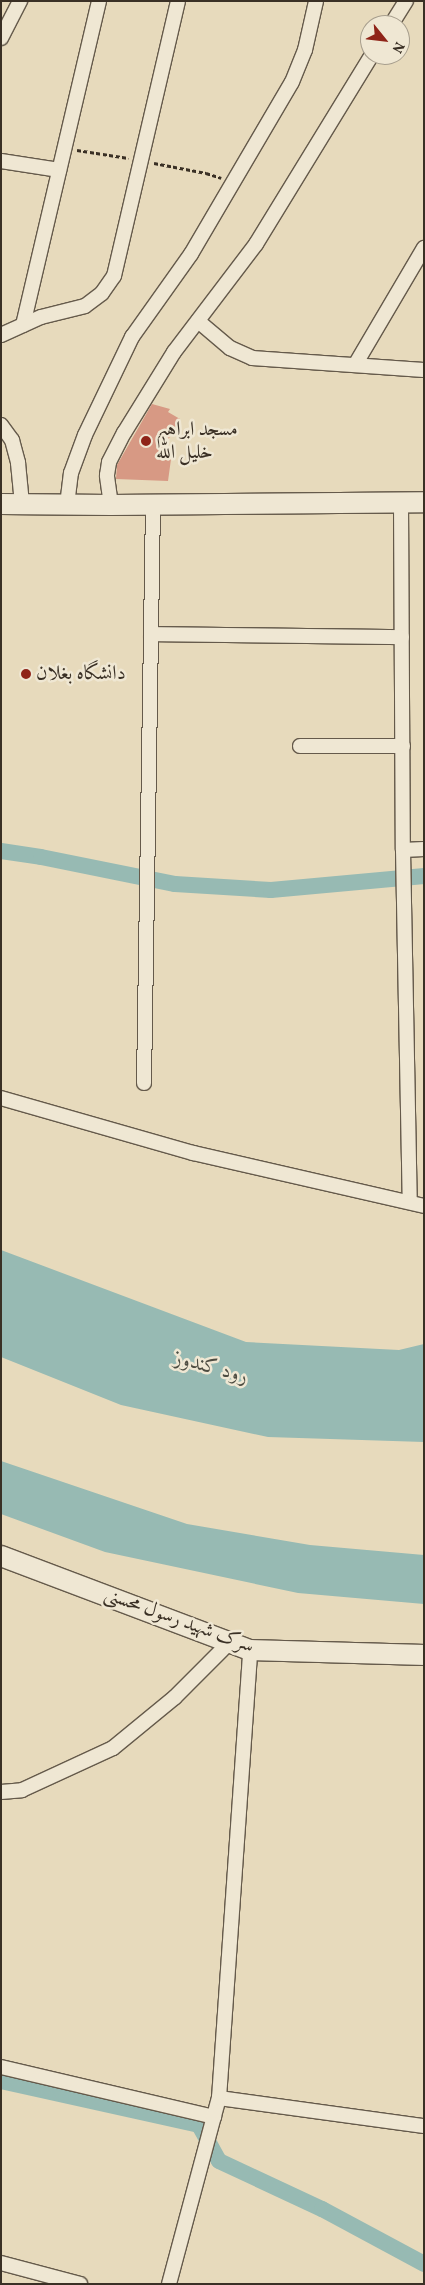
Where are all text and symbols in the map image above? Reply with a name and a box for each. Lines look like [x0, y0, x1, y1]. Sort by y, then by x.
north arrow [360, 15, 410, 65]
text: N [387, 38, 408, 56]
place label: مسجد ابراهیم خلیل الله [156, 418, 238, 465]
marker: مسجد ابراهیم خلیل الله [140, 435, 152, 447]
place label: دانشگاه بغلان [36, 662, 126, 686]
marker: دانشگاه بغلان [20, 668, 32, 680]
water label: رود کندوز [171, 1346, 251, 1390]
street label: سرک شهید رسول محسنی [101, 1583, 257, 1659]

